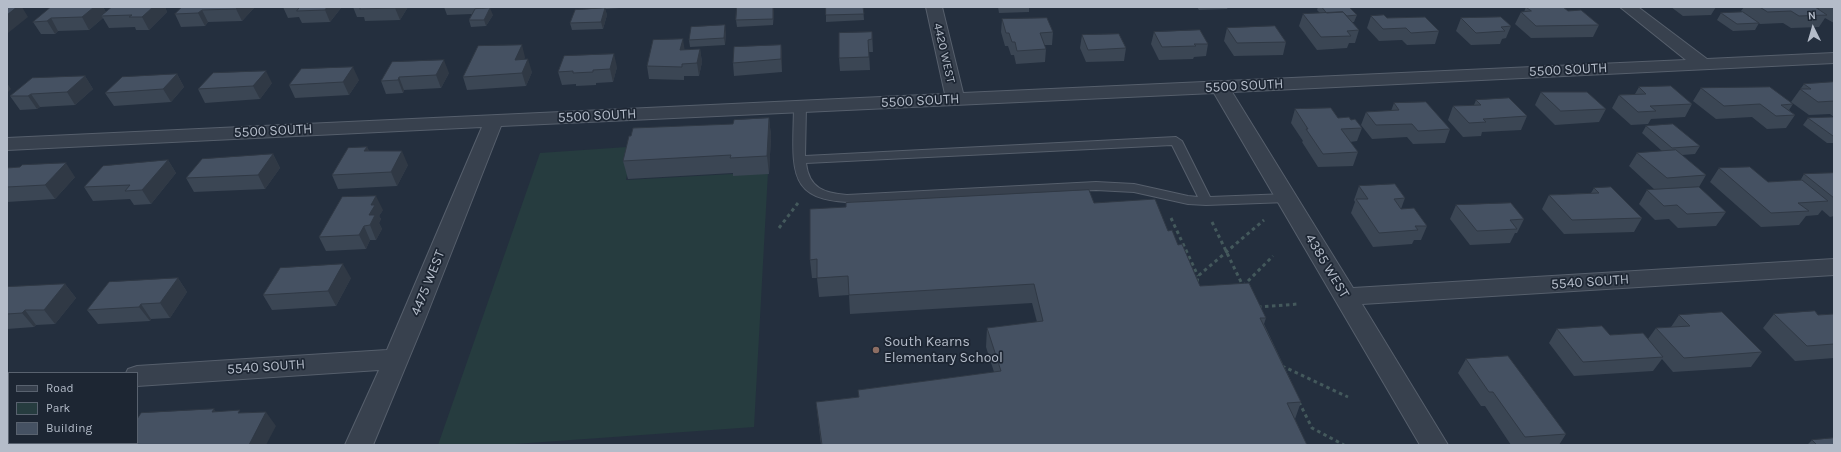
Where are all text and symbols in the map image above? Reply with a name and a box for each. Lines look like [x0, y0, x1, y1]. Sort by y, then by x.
north arrow [1793, 8, 1833, 48]
text: N [1807, 9, 1816, 22]
street label: 4420 WEST [930, 22, 958, 84]
street label: 5500 SOUTH [1528, 60, 1608, 80]
street label: 5500 SOUTH [1204, 76, 1284, 96]
street label: 5500 SOUTH [880, 91, 960, 111]
street label: 5500 SOUTH [557, 106, 637, 126]
street label: 5500 SOUTH [233, 121, 313, 141]
street label: 4385 WEST [1301, 231, 1353, 301]
street label: 4475 WEST [407, 248, 449, 318]
street label: 5540 SOUTH [1550, 271, 1630, 293]
place label: South Kearns Elementary School [884, 334, 1003, 366]
marker: South Kearns Elementary School [871, 345, 881, 355]
street label: 5540 SOUTH [226, 356, 306, 378]
legend [8, 372, 138, 444]
text: Road [46, 381, 74, 395]
text: Park [46, 401, 70, 415]
text: Building [46, 421, 92, 435]

